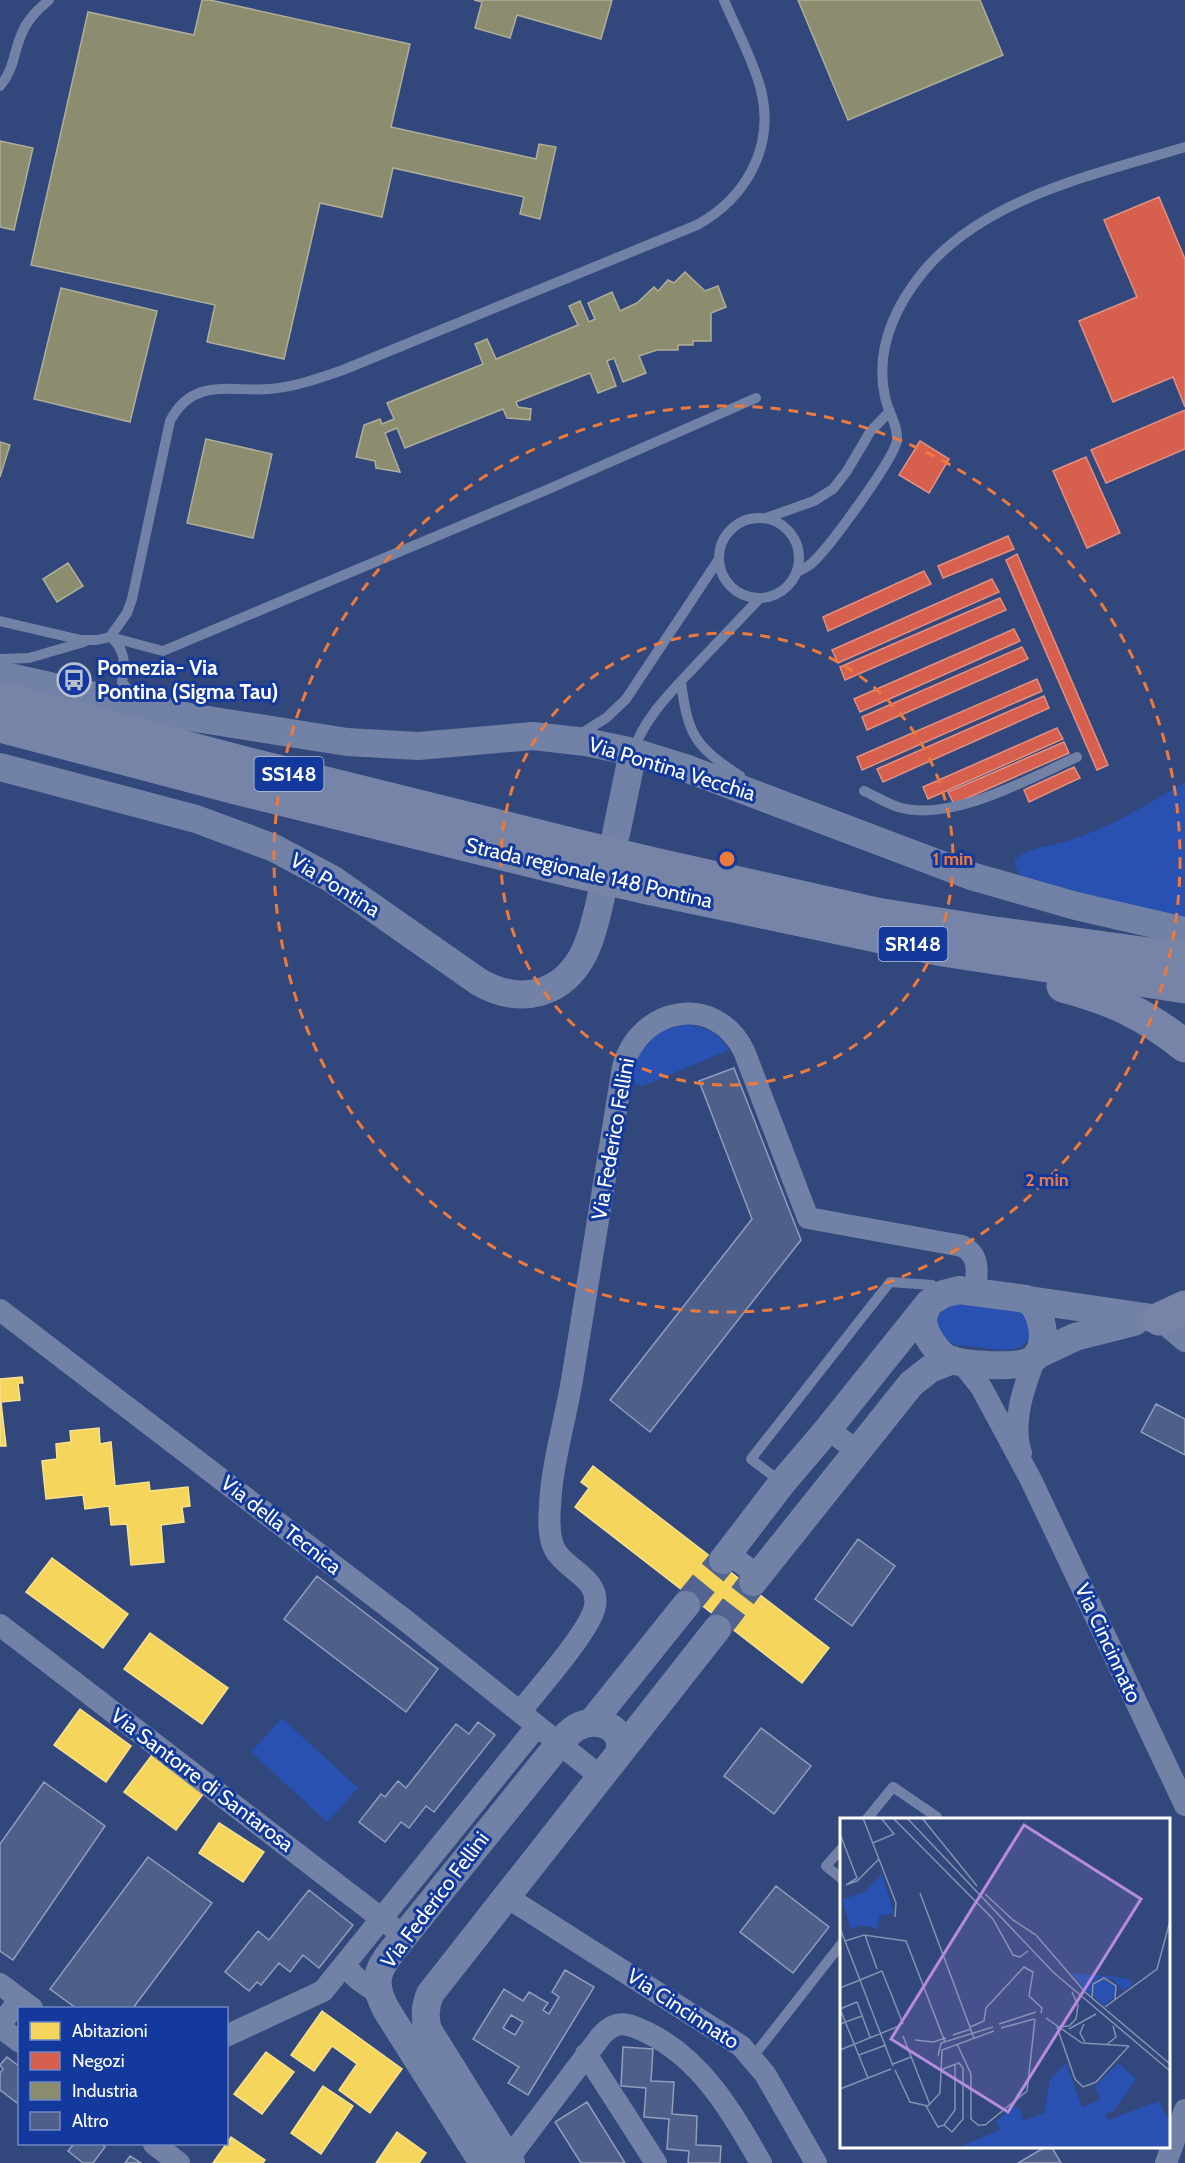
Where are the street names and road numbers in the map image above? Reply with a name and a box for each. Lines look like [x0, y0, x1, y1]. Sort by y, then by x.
street label: Via Pontina Vecchia [586, 731, 759, 806]
road number: SS148 [254, 757, 324, 791]
street label: Strada regionale 148 Pontina [463, 832, 715, 913]
street label: Via Pontina [286, 847, 385, 922]
road number: SR148 [878, 927, 948, 961]
street label: Via Federico Fellini [586, 1056, 639, 1222]
street label: Via della Tecnica [216, 1470, 346, 1579]
street label: Via Cincinnato [1070, 1579, 1147, 1706]
street label: Via Santorre di Santarosa [106, 1703, 299, 1857]
street label: Via Federico Fellini [375, 1827, 494, 1973]
street label: Via Cincinnato [623, 1963, 744, 2054]

